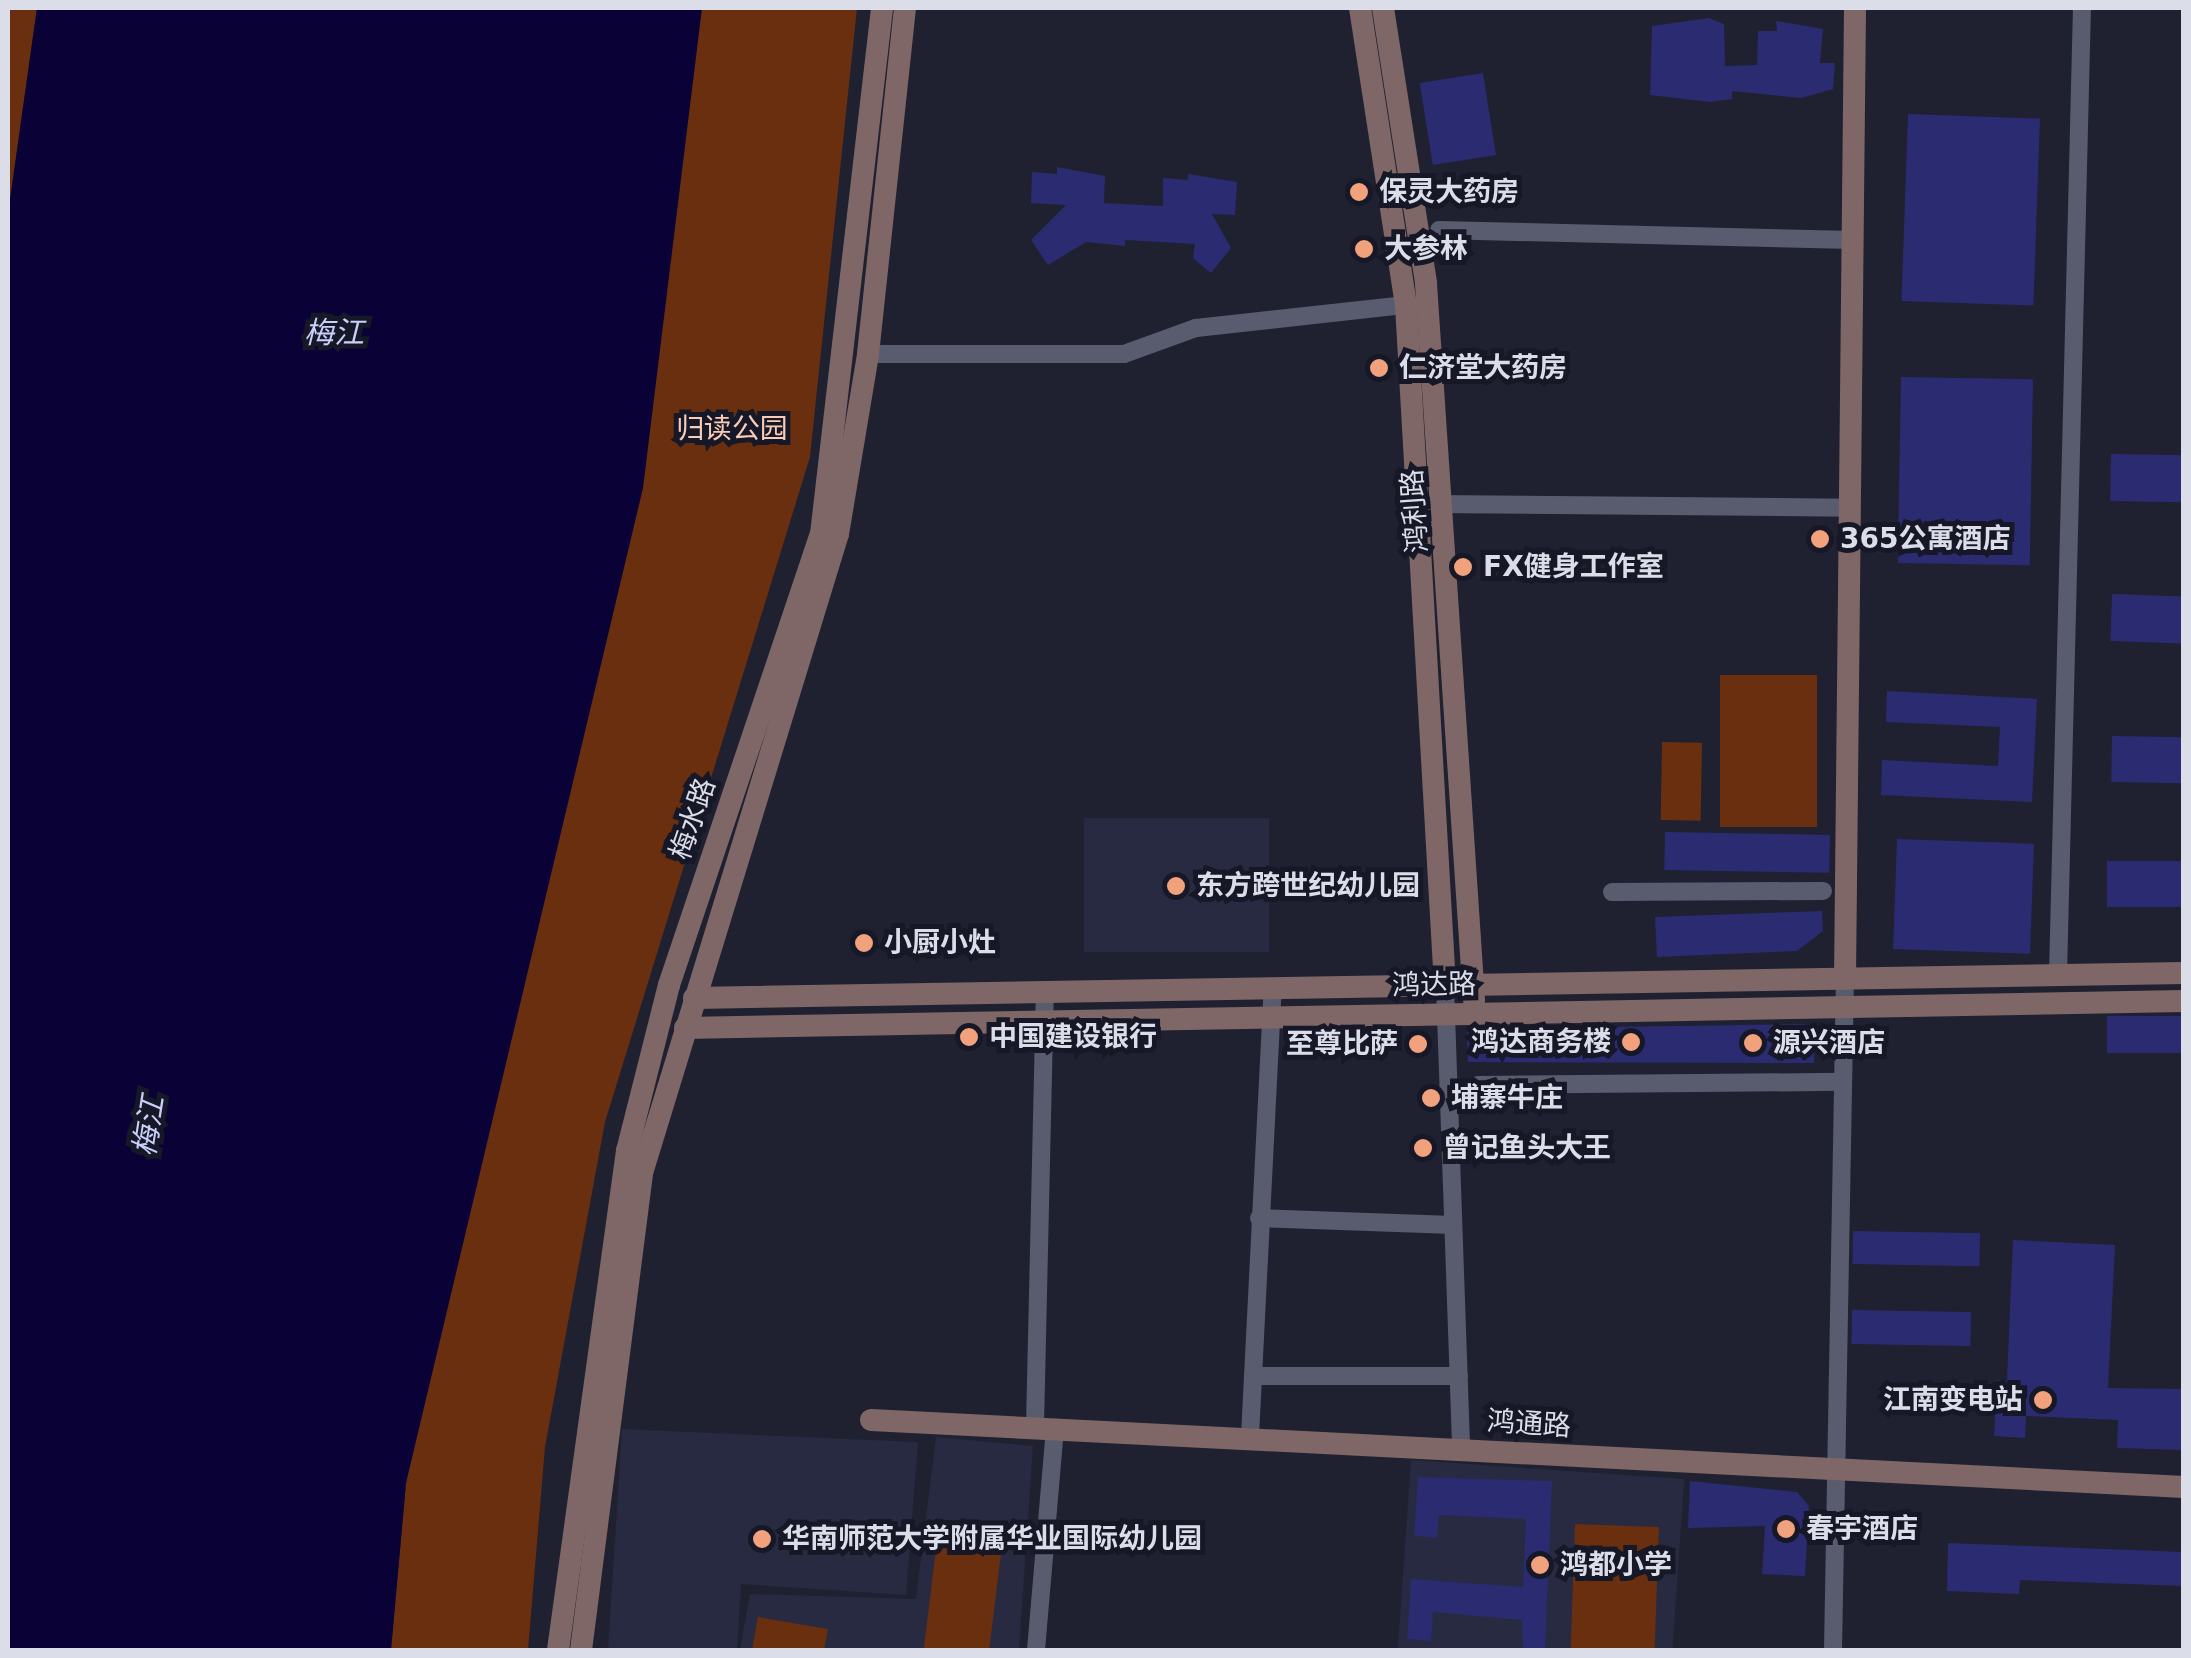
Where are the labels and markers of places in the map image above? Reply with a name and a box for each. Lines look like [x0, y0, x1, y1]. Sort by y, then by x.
place label: 保灵大药房 [1379, 175, 1519, 209]
marker: 保灵大药房 [1348, 181, 1370, 203]
place label: 大参林 [1384, 232, 1468, 266]
marker: 大参林 [1353, 238, 1375, 260]
place label: 仁济堂大药房 [1399, 351, 1567, 385]
marker: 仁济堂大药房 [1368, 357, 1390, 379]
place label: 365公寓酒店 [1840, 522, 2010, 556]
marker: 365公寓酒店 [1809, 528, 1831, 550]
place label: FX健身工作室 [1483, 550, 1664, 584]
marker: FX健身工作室 [1452, 556, 1474, 578]
place label: 东方跨世纪幼儿园 [1196, 869, 1420, 903]
marker: 东方跨世纪幼儿园 [1165, 875, 1187, 897]
place label: 小厨小灶 [884, 926, 996, 960]
marker: 小厨小灶 [853, 932, 875, 954]
place label: 中国建设银行 [989, 1020, 1157, 1054]
place label: 鸿达商务楼 [1471, 1025, 1611, 1059]
marker: 中国建设银行 [958, 1026, 980, 1048]
place label: 源兴酒店 [1773, 1026, 1885, 1060]
place label: 至尊比萨 [1286, 1027, 1398, 1061]
marker: 鸿达商务楼 [1620, 1031, 1642, 1053]
marker: 源兴酒店 [1742, 1032, 1764, 1054]
marker: 至尊比萨 [1407, 1033, 1429, 1055]
place label: 埔寨牛庄 [1451, 1081, 1563, 1115]
marker: 埔寨牛庄 [1420, 1087, 1442, 1109]
place label: 曾记鱼头大王 [1443, 1131, 1611, 1165]
marker: 曾记鱼头大王 [1412, 1137, 1434, 1159]
place label: 江南变电站 [1883, 1383, 2023, 1417]
marker: 江南变电站 [2032, 1389, 2054, 1411]
place label: 春宇酒店 [1806, 1512, 1918, 1546]
marker: 春宇酒店 [1775, 1518, 1797, 1540]
place label: 华南师范大学附属华业国际幼儿园 [782, 1522, 1202, 1556]
marker: 华南师范大学附属华业国际幼儿园 [751, 1528, 773, 1550]
place label: 鸿都小学 [1560, 1548, 1672, 1582]
marker: 鸿都小学 [1529, 1554, 1551, 1576]

